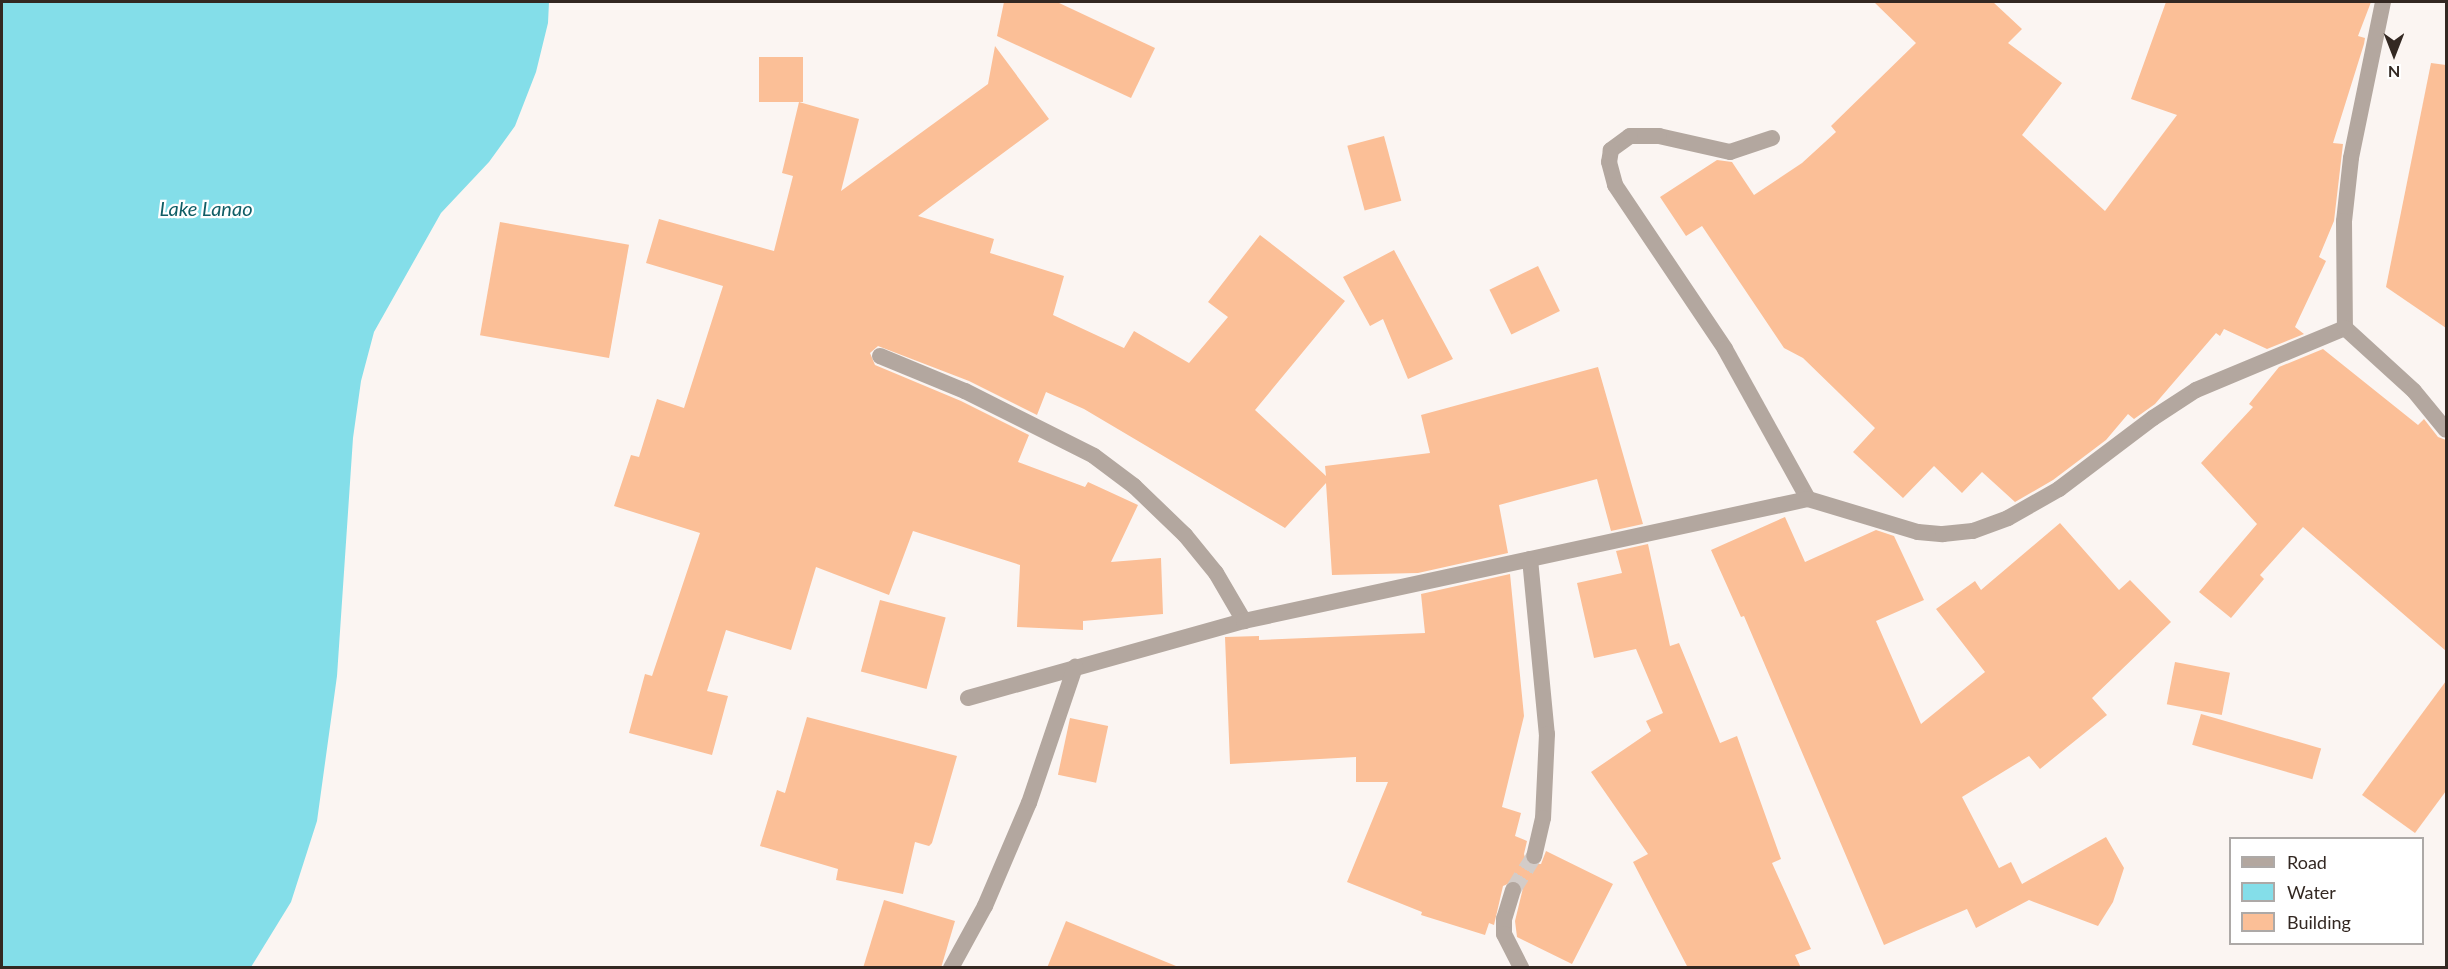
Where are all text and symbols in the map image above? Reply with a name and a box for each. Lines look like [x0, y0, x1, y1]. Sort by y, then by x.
north arrow [2364, 24, 2424, 84]
text: N [2388, 63, 2400, 82]
water label: Lake Lanao [159, 196, 253, 220]
legend [2229, 837, 2424, 945]
text: Road [2287, 851, 2327, 873]
text: Water [2287, 881, 2336, 903]
text: Building [2287, 911, 2351, 933]

